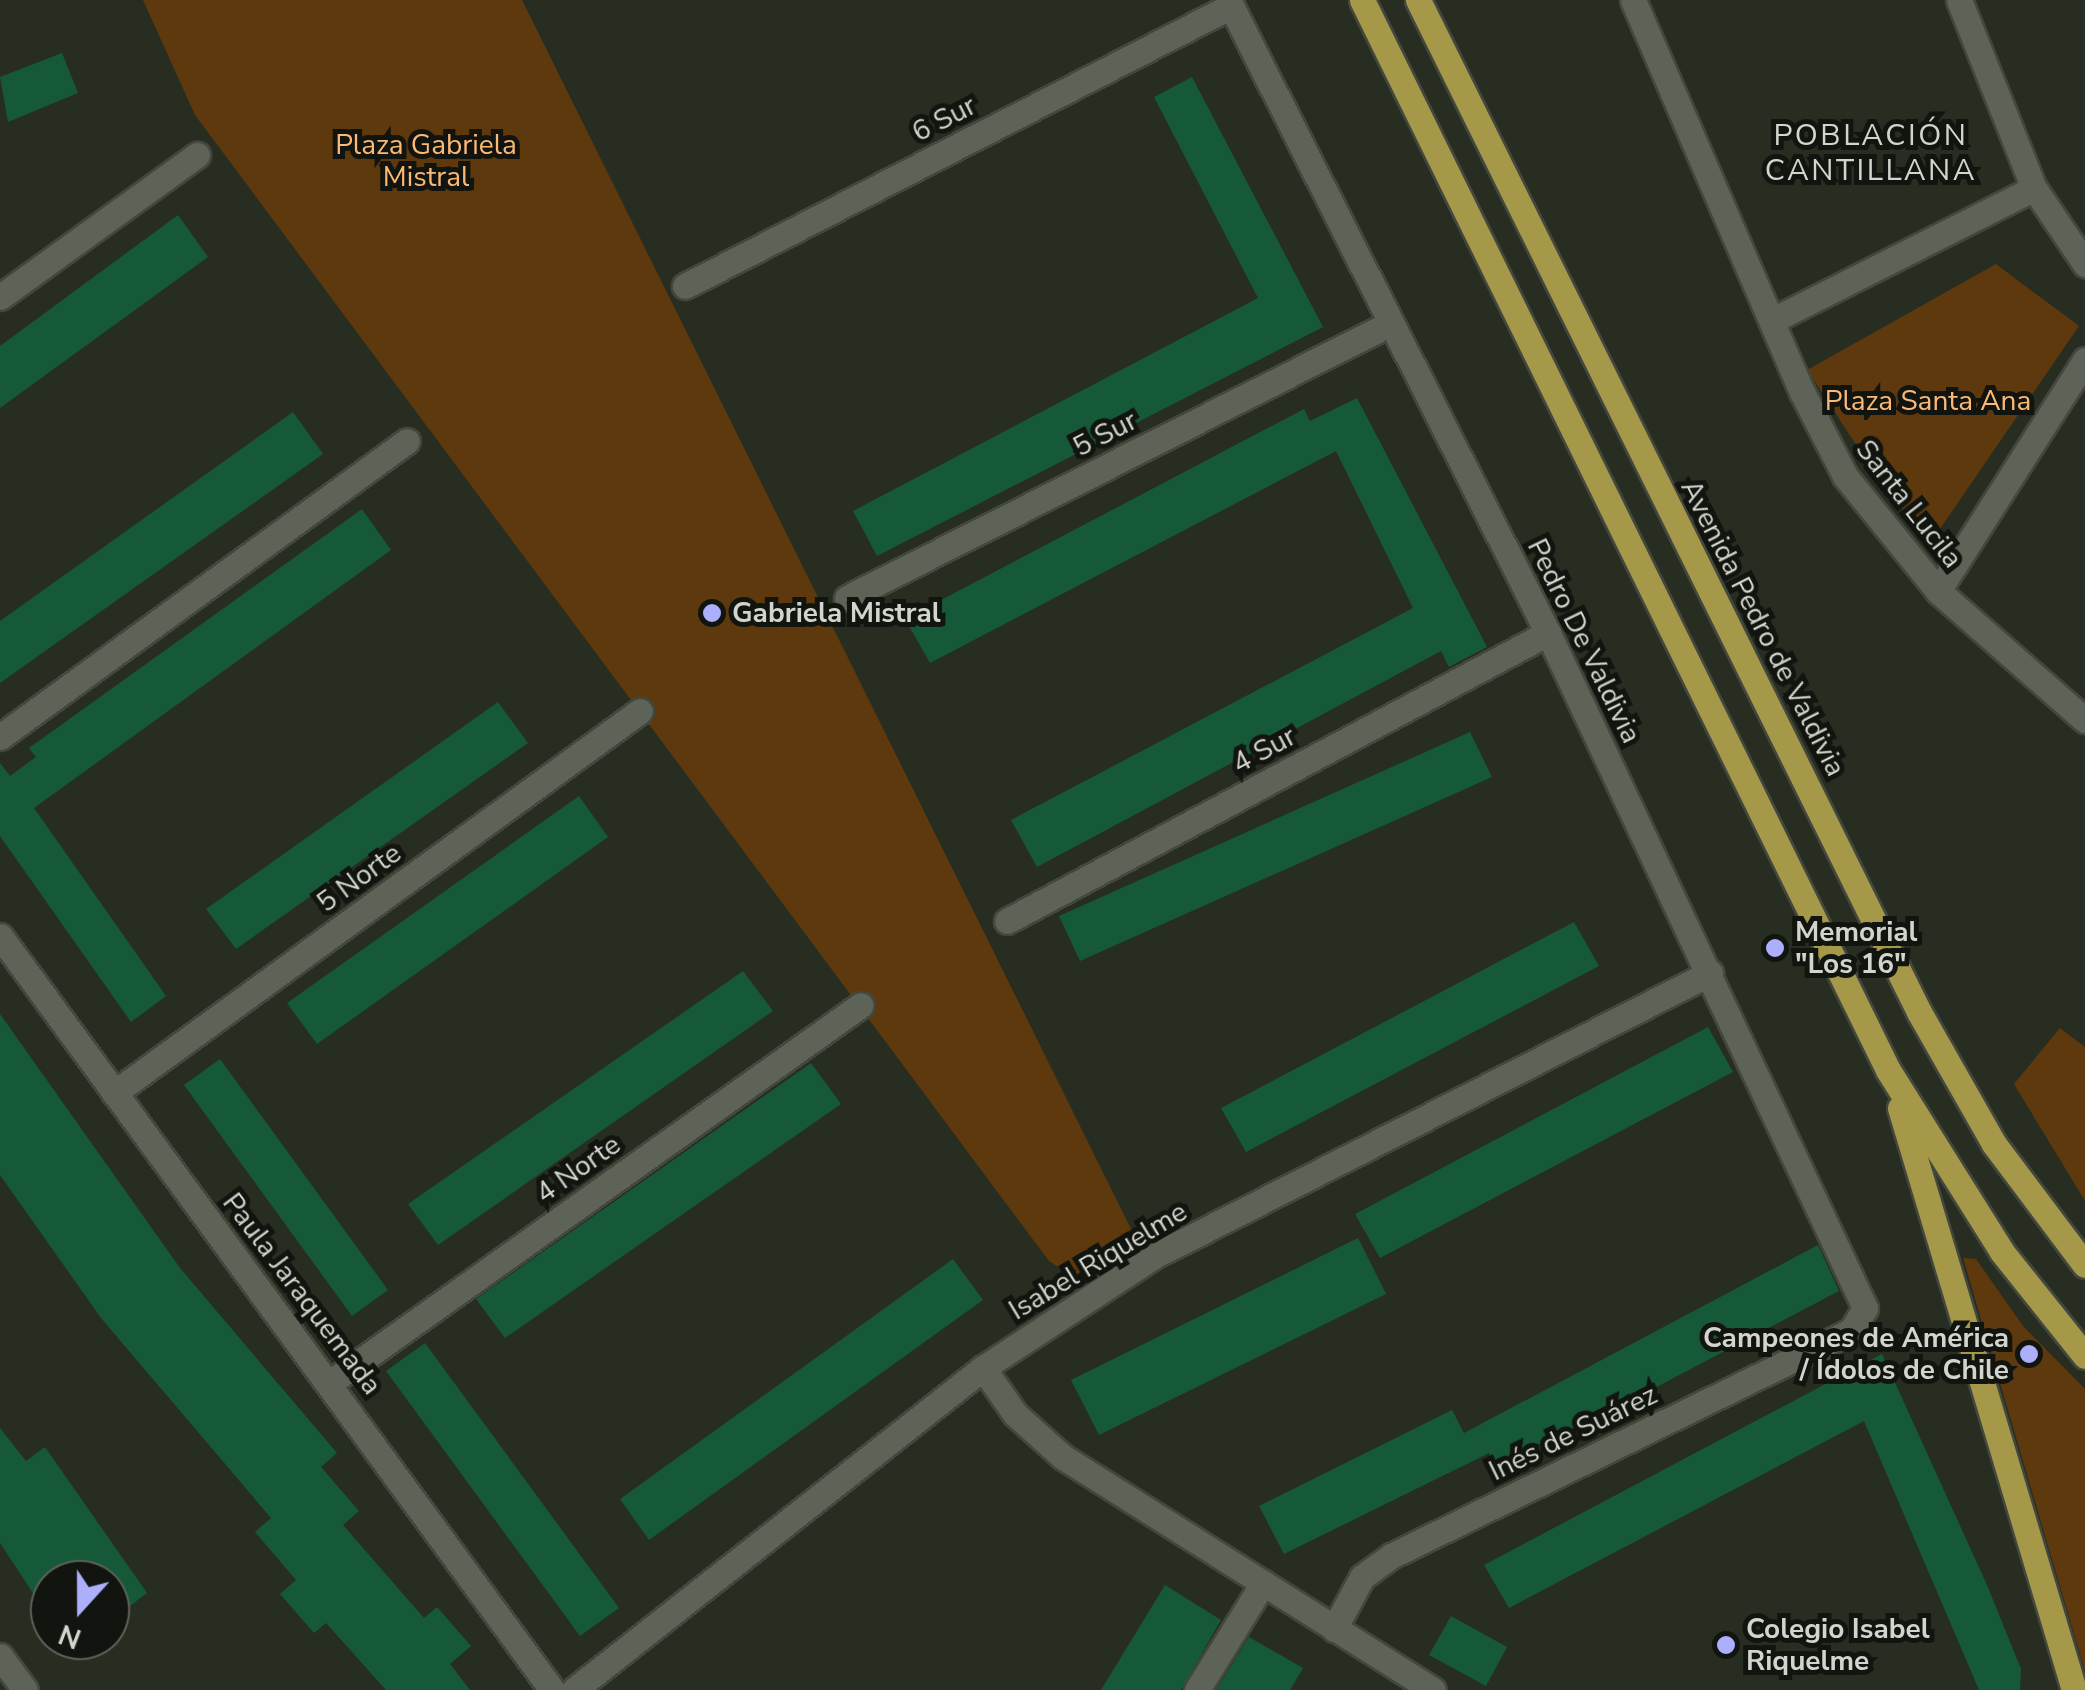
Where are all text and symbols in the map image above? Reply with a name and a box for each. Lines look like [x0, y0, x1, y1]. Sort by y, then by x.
street label: 6 Sur [907, 89, 981, 149]
district label: POBLACIÓN CANTILLANA [1765, 118, 1977, 188]
park label: Plaza Gabriela Mistral [335, 128, 517, 194]
park label: Plaza Santa Ana [1825, 384, 2031, 418]
street label: 5 Sur [1068, 404, 1142, 464]
street label: Santa Lucila [1849, 433, 1969, 575]
street label: Avenida Pedro de Valdivia [1674, 474, 1852, 782]
street label: Pedro De Valdivia [1520, 533, 1648, 749]
place label: Gabriela Mistral [732, 596, 941, 630]
marker: Gabriela Mistral [701, 602, 723, 624]
street label: 4 Sur [1227, 719, 1301, 781]
street label: 5 Norte [310, 836, 408, 920]
place label: Memorial "Los 16" [1795, 915, 1918, 981]
marker: Memorial "Los 16" [1764, 937, 1786, 959]
street label: 4 Norte [529, 1128, 627, 1210]
street label: Paula Jaraquemada [215, 1187, 389, 1401]
street label: Isabel Riquelme [1003, 1195, 1193, 1327]
place label: Campeones de América / Ídolos de Chile [1703, 1321, 2009, 1387]
marker: Campeones de América / Ídolos de Chile [2018, 1343, 2040, 1365]
street label: Inés de Suárez [1484, 1378, 1662, 1488]
north arrow [30, 1560, 130, 1660]
place label: Colegio Isabel Riquelme [1746, 1612, 1930, 1678]
text: N [53, 1615, 87, 1658]
marker: Colegio Isabel Riquelme [1715, 1634, 1737, 1656]

